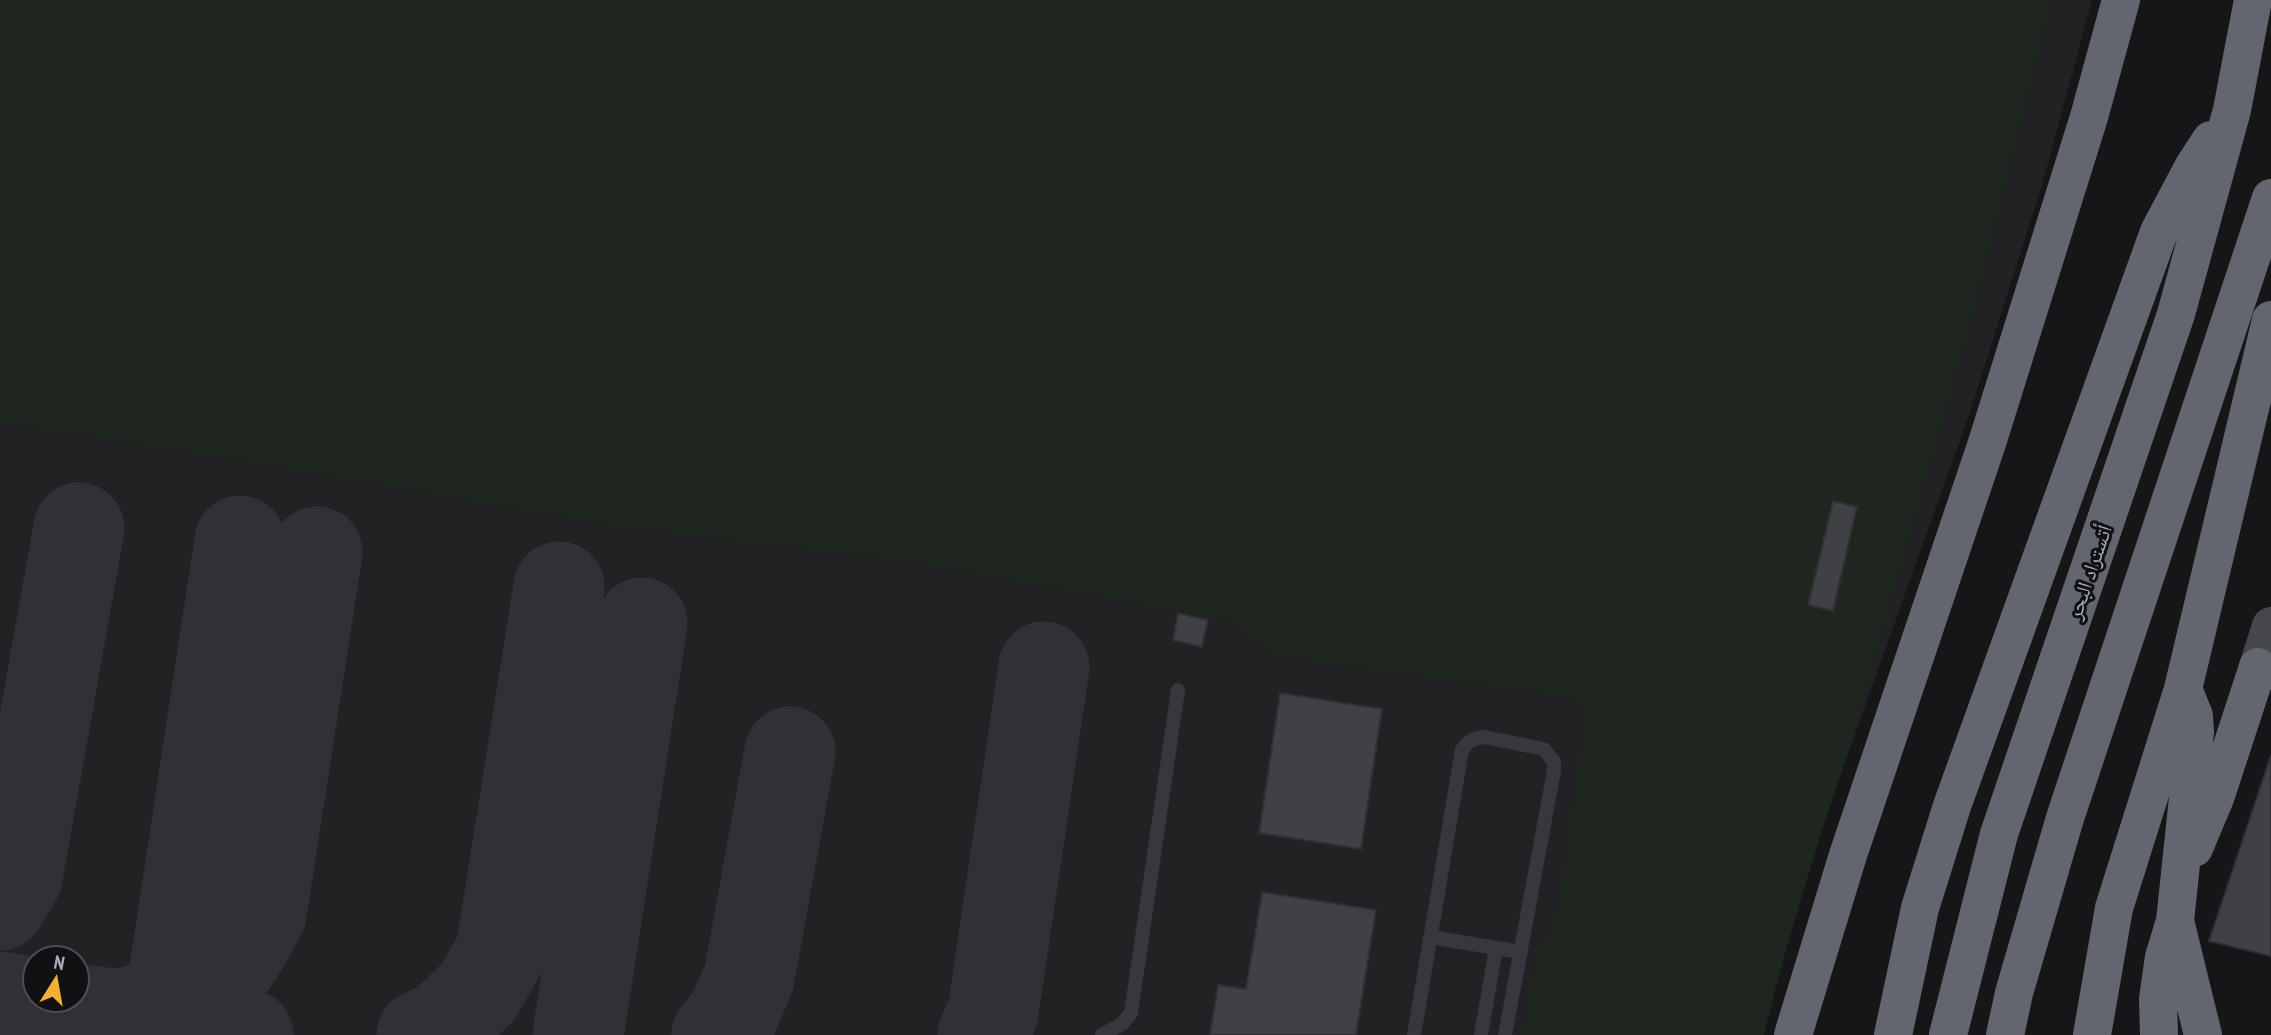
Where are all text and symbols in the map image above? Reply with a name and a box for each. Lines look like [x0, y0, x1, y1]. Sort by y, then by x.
street label: أتستراد البحر [2060, 521, 2118, 624]
north arrow [21, 944, 91, 1014]
text: N [52, 950, 67, 975]

